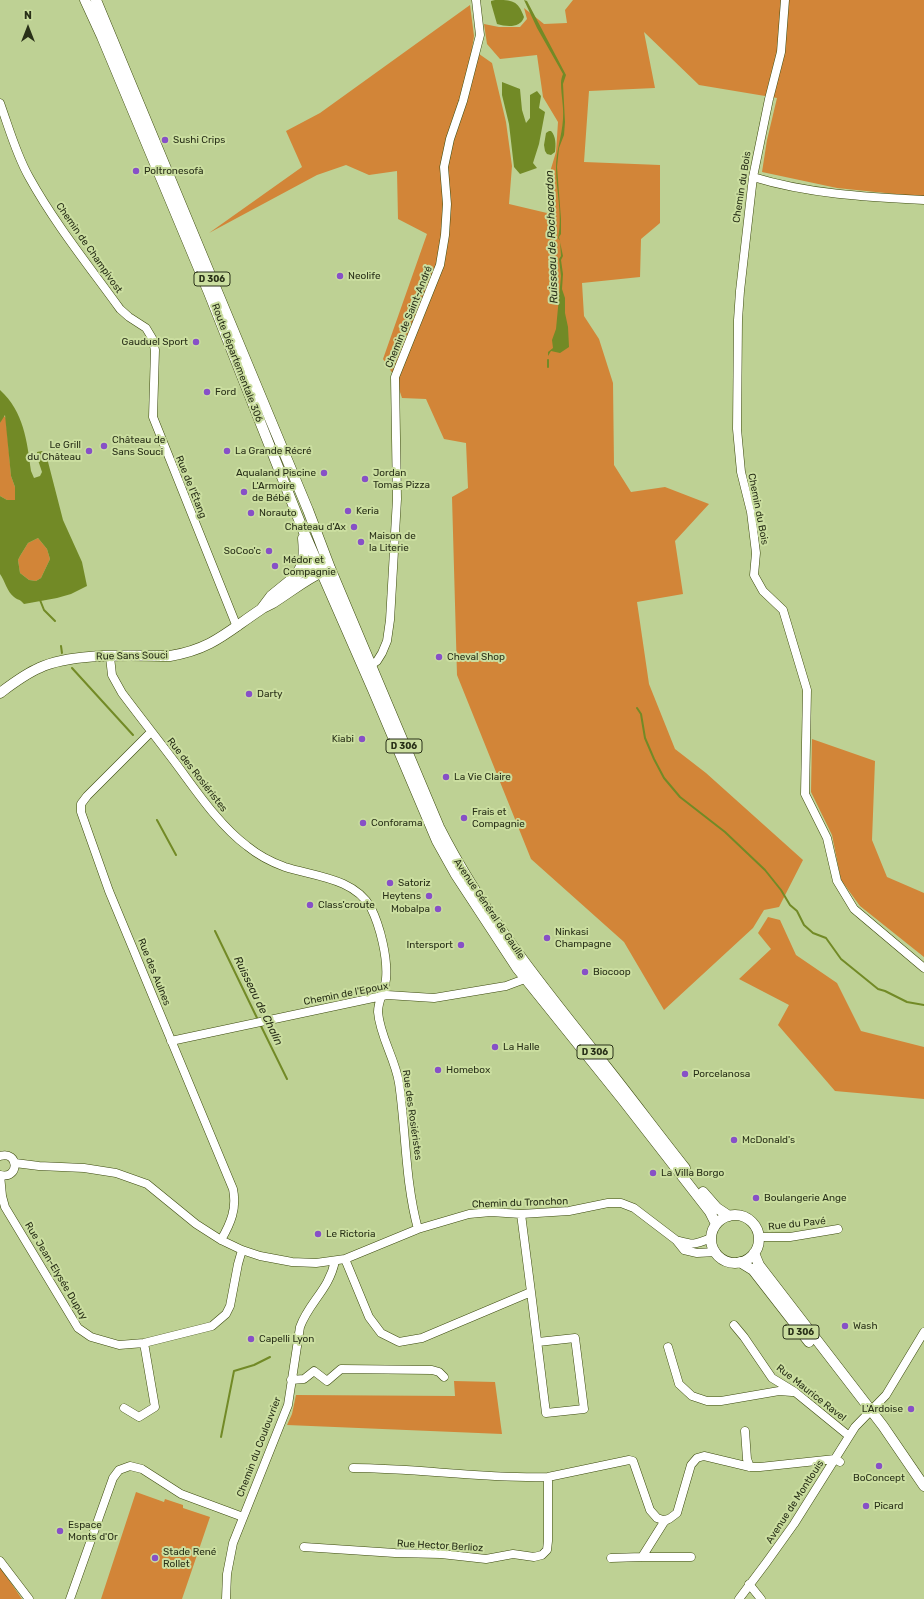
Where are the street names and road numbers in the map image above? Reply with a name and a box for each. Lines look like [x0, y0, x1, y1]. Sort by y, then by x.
street label: Chemin du Bois [730, 150, 754, 224]
street label: Chemin de Champivost [53, 200, 125, 296]
street label: Chemin de Saint-André [383, 264, 435, 370]
road number: D 306 [194, 272, 230, 286]
street label: Route Départementale 306 [209, 302, 265, 424]
street label: Rue de l'Étang [173, 454, 209, 520]
street label: Chemin du Bois [745, 472, 771, 546]
street label: Rue Sans Souci [96, 649, 168, 663]
street label: Rue des Rosiéristes [164, 735, 230, 815]
road number: D 306 [386, 739, 422, 753]
street label: Avenue Général de Gaulle [451, 857, 527, 961]
street label: Rue des Aulnes [135, 937, 173, 1007]
street label: Chemin de l'Epoux [303, 980, 389, 1008]
road number: D 306 [577, 1045, 613, 1059]
street label: Rue des Rosiéristes [400, 1069, 424, 1161]
street label: Chemin du Tronchon [472, 1195, 568, 1211]
street label: Rue du Pavé [768, 1215, 826, 1233]
street label: Rue Jean-Elysée Dupuy [22, 1220, 90, 1322]
road number: D 306 [783, 1325, 819, 1339]
street label: Rue Maurice Ravel [774, 1362, 848, 1424]
street label: Chemin du Coulouvrier [234, 1395, 284, 1499]
street label: Avenue de Montlouis [764, 1458, 826, 1546]
street label: Rue Hector Berlioz [397, 1538, 483, 1554]

